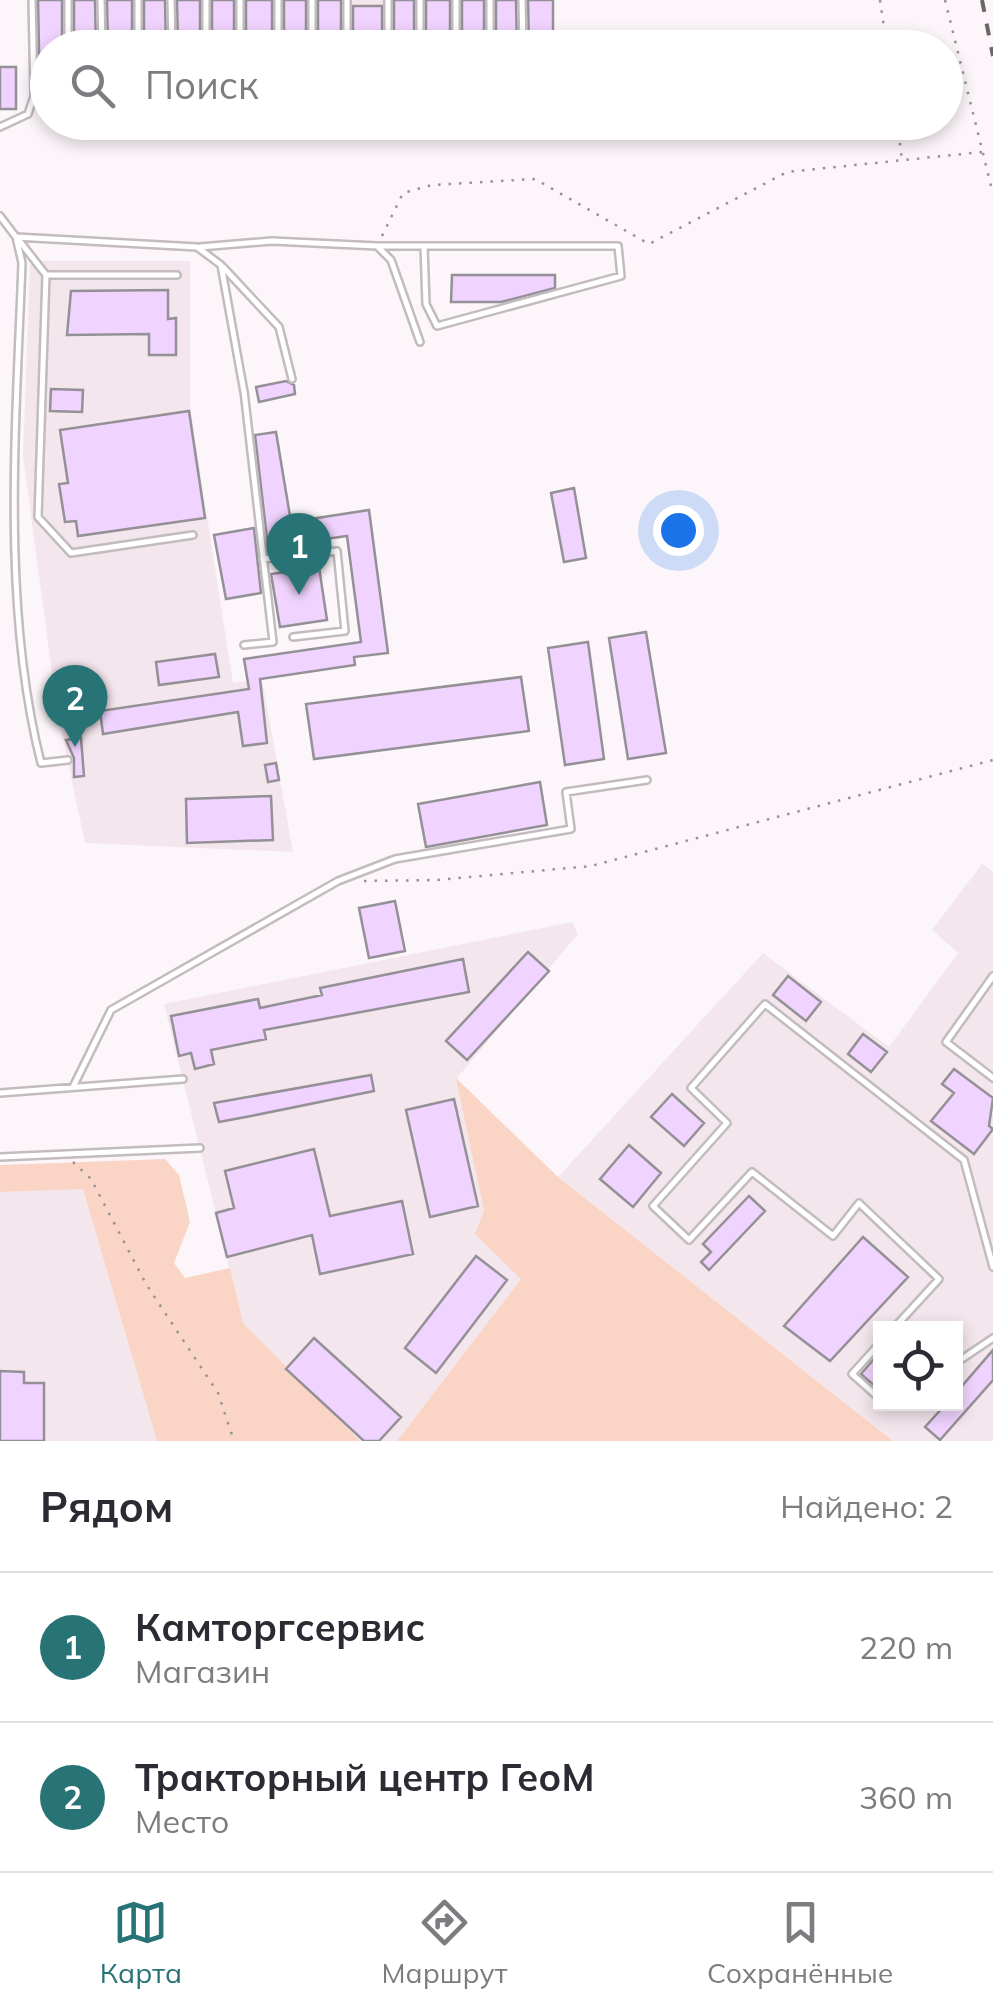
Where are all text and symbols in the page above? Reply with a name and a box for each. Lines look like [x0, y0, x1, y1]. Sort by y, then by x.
search box [30, 30, 963, 140]
icon: search [65, 58, 120, 113]
text: Поиск [145, 61, 258, 109]
your location [653, 505, 704, 556]
pin: 1 [266, 512, 332, 595]
pin: 2 [42, 664, 108, 747]
map controls [873, 1321, 963, 1411]
button: locate [873, 1321, 963, 1411]
text: Рядом [40, 1480, 173, 1533]
text: Найдено: 2 [780, 1486, 953, 1526]
text: Камторгсервис [135, 1603, 425, 1651]
text: 1 [63, 1627, 82, 1667]
text: 220 m [859, 1627, 953, 1667]
text: Магазин [135, 1651, 270, 1691]
text: Тракторный центр ГеоМ [135, 1753, 594, 1801]
text: 2 [63, 1777, 82, 1817]
text: 360 m [859, 1777, 953, 1817]
text: Место [135, 1801, 229, 1841]
tab: Карта [100, 1895, 182, 1990]
tab: Маршрут [382, 1895, 508, 1990]
tab: Сохранённые [707, 1895, 893, 1990]

